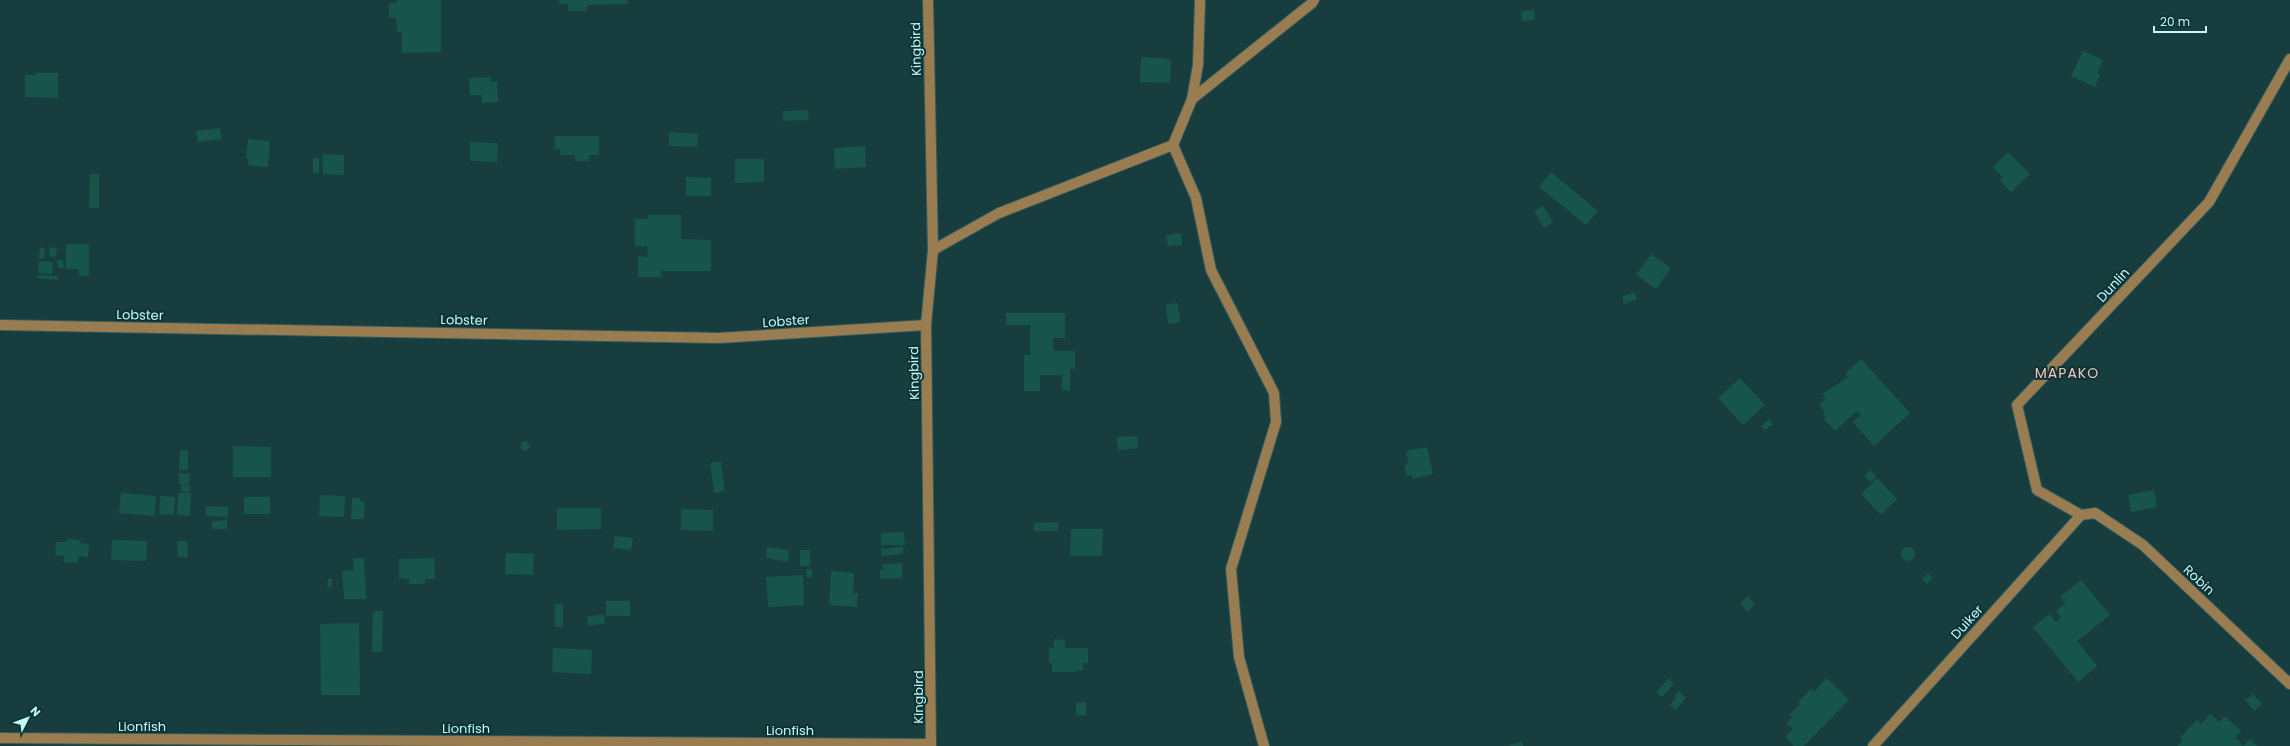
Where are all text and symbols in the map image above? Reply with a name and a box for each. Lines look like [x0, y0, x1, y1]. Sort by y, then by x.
scale bar [2154, 8, 2206, 34]
text: 20 m [2160, 13, 2190, 30]
street label: Kingbird [906, 22, 926, 76]
street label: Dunlin [2092, 264, 2134, 306]
street label: Lobster [116, 305, 164, 325]
street label: Lobster [440, 310, 488, 330]
street label: Lobster [762, 310, 810, 332]
street label: Kingbird [904, 346, 924, 400]
district label: MAPAKO [2035, 363, 2099, 383]
street label: Robin [2179, 561, 2219, 599]
street label: Duiker [1946, 601, 1988, 643]
street label: Kingbird [909, 670, 928, 724]
north arrow [8, 698, 48, 738]
text: N [27, 703, 44, 720]
street label: Lionfish [118, 717, 166, 736]
street label: Lionfish [442, 719, 490, 738]
street label: Lionfish [766, 721, 814, 740]

